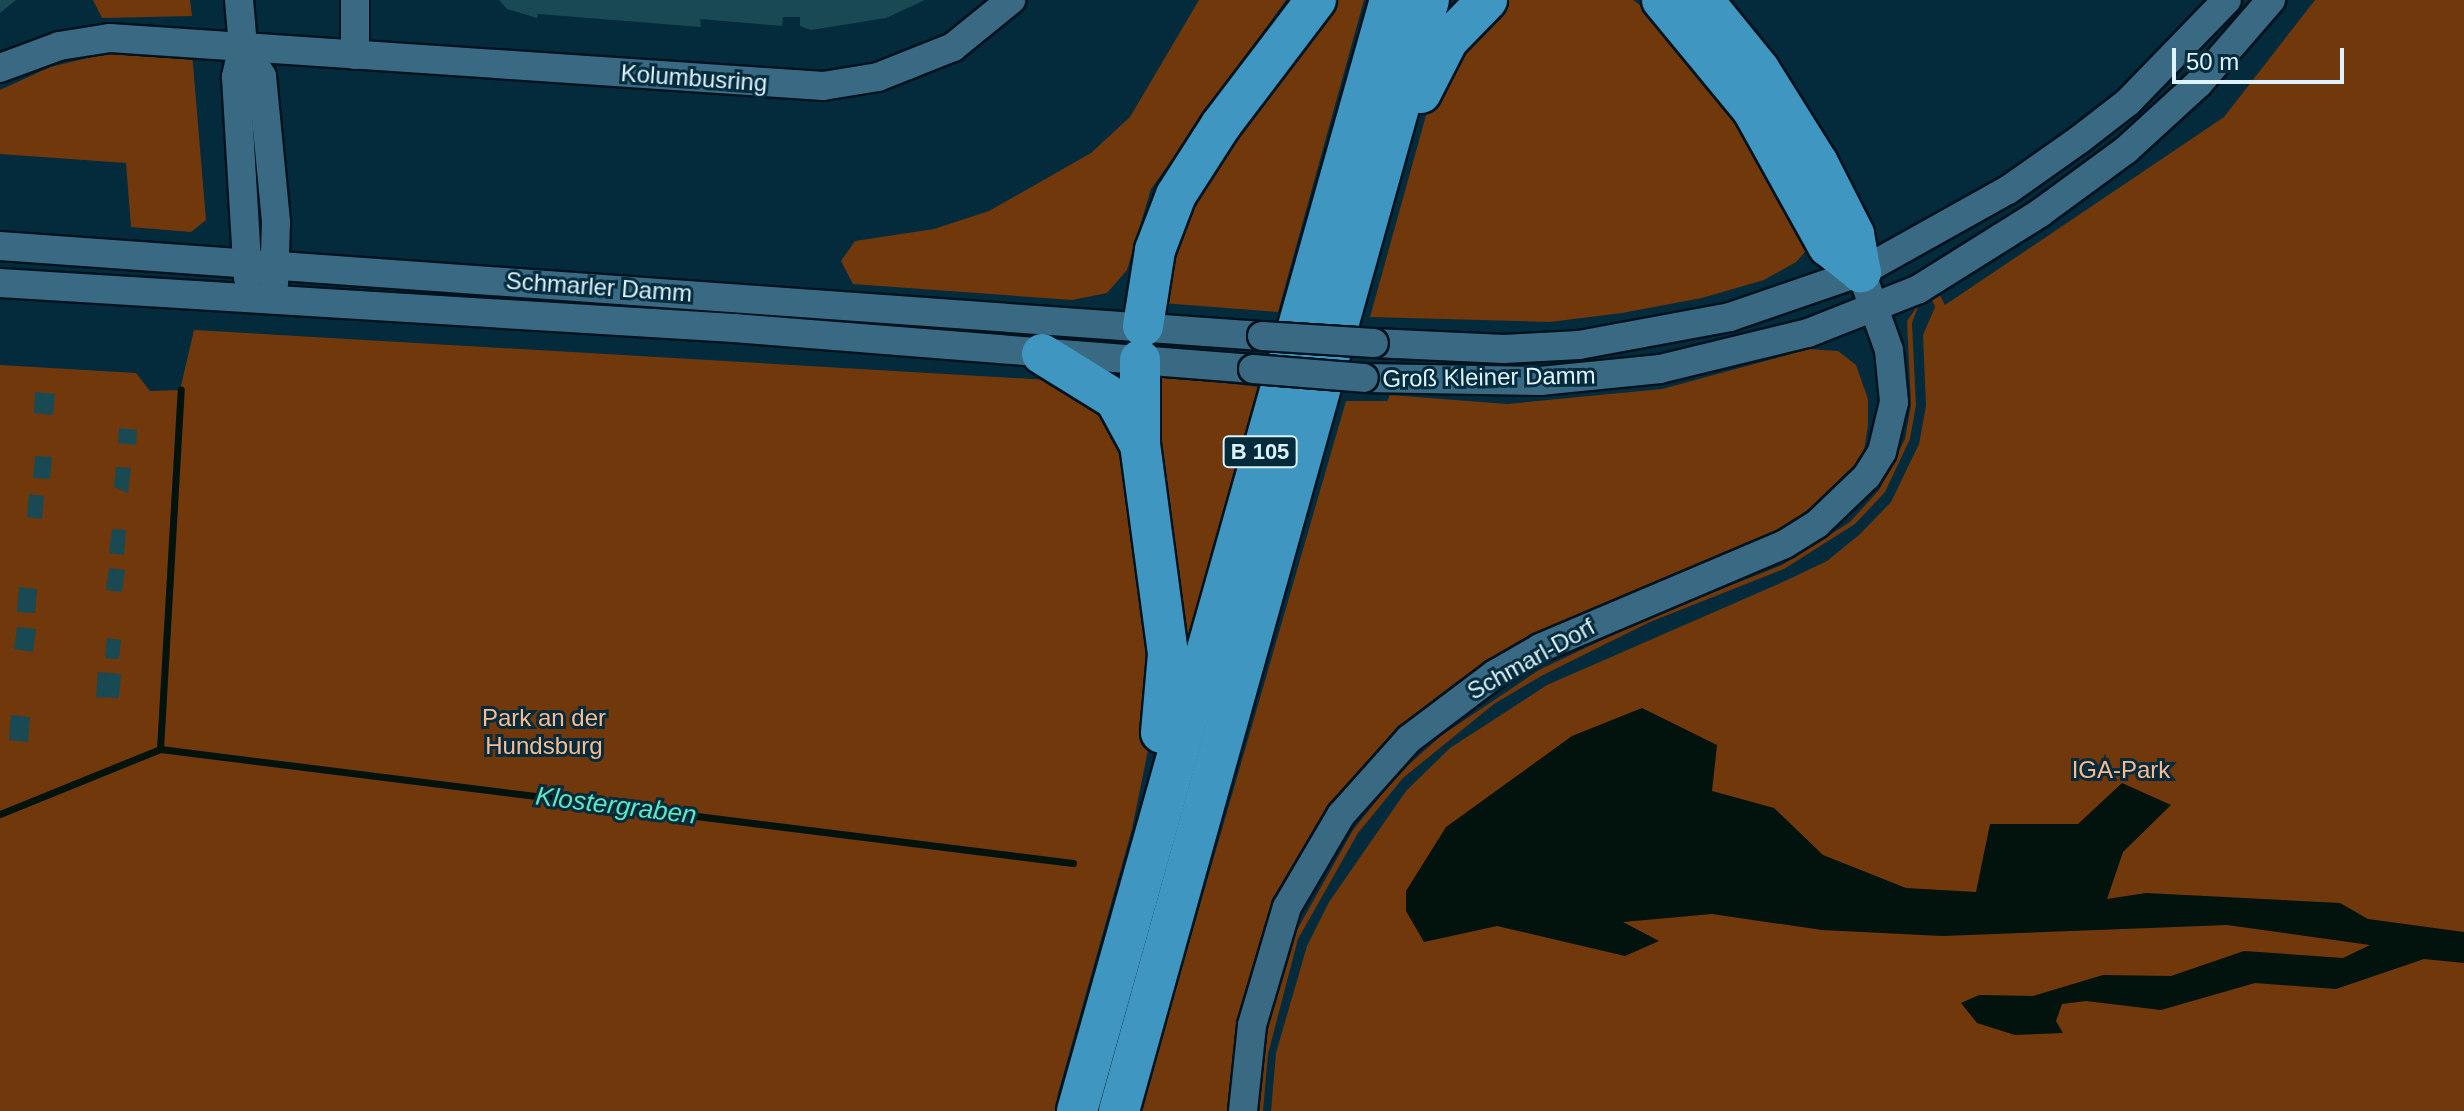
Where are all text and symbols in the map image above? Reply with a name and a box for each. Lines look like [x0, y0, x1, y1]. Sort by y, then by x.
scale bar [2176, 32, 2348, 82]
text: 50 m [2186, 48, 2239, 75]
street label: Kolumbusring [620, 59, 768, 97]
street label: Schmarler Damm [505, 266, 693, 308]
street label: Groß Kleiner Damm [1382, 361, 1596, 393]
road number: B 105 [1222, 434, 1298, 470]
street label: Schmarl-Dorf [1462, 612, 1600, 706]
park label: Park an der Hundsburg [482, 704, 606, 760]
park label: IGA-Park [2072, 756, 2170, 784]
water label: Klostergraben [534, 781, 698, 831]

